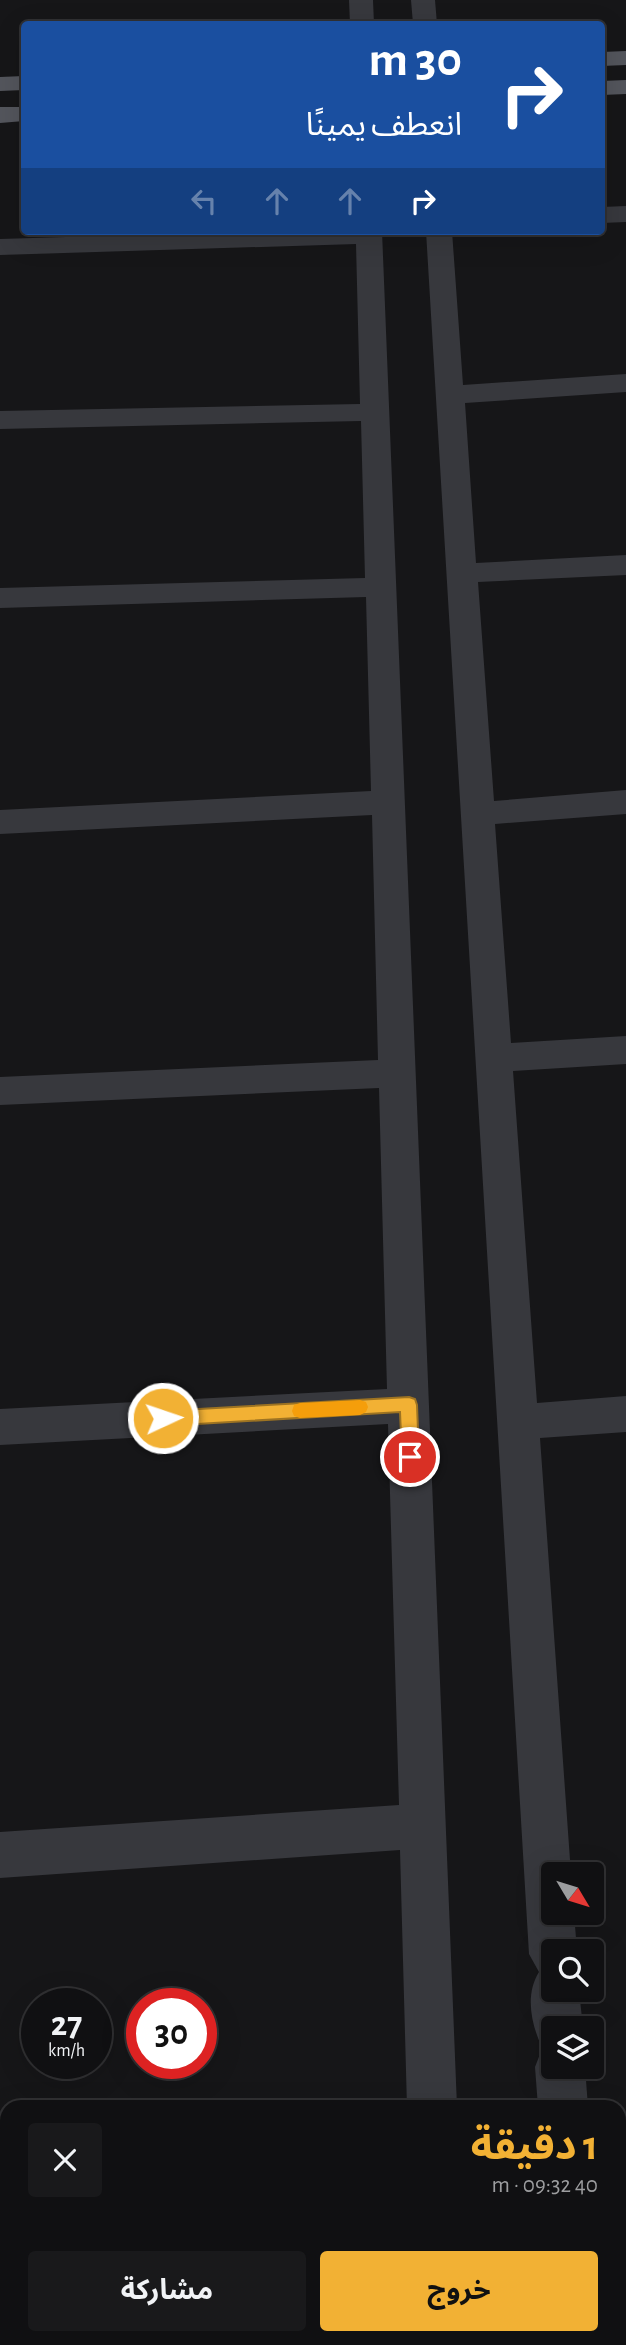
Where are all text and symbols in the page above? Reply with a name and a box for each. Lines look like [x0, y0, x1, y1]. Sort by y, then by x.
text: 30 m [368, 36, 462, 85]
icon: right [486, 49, 577, 140]
text: انعطف يمينًا [306, 109, 462, 141]
icon: left [185, 182, 223, 220]
icon: ahead [258, 182, 296, 220]
icon: ahead [331, 182, 369, 220]
icon: right [404, 182, 442, 220]
position arrow [126, 1381, 200, 1455]
pin [380, 1427, 440, 1487]
icon: arrive [391, 1438, 429, 1476]
north arrow [541, 1862, 604, 1925]
map controls [541, 1862, 604, 2079]
button: search [541, 1939, 604, 2002]
speed limit sign: 30 [126, 1988, 217, 2079]
text: 27 [51, 2007, 82, 2042]
button: layers [541, 2016, 604, 2079]
text: km/h [48, 2042, 85, 2060]
button: close [28, 2123, 102, 2197]
text: 1 دقيقة [471, 2125, 598, 2167]
text: 40 m · 09:32 [492, 2174, 598, 2197]
button: مشاركة [28, 2251, 306, 2331]
button: خروج [320, 2251, 598, 2331]

